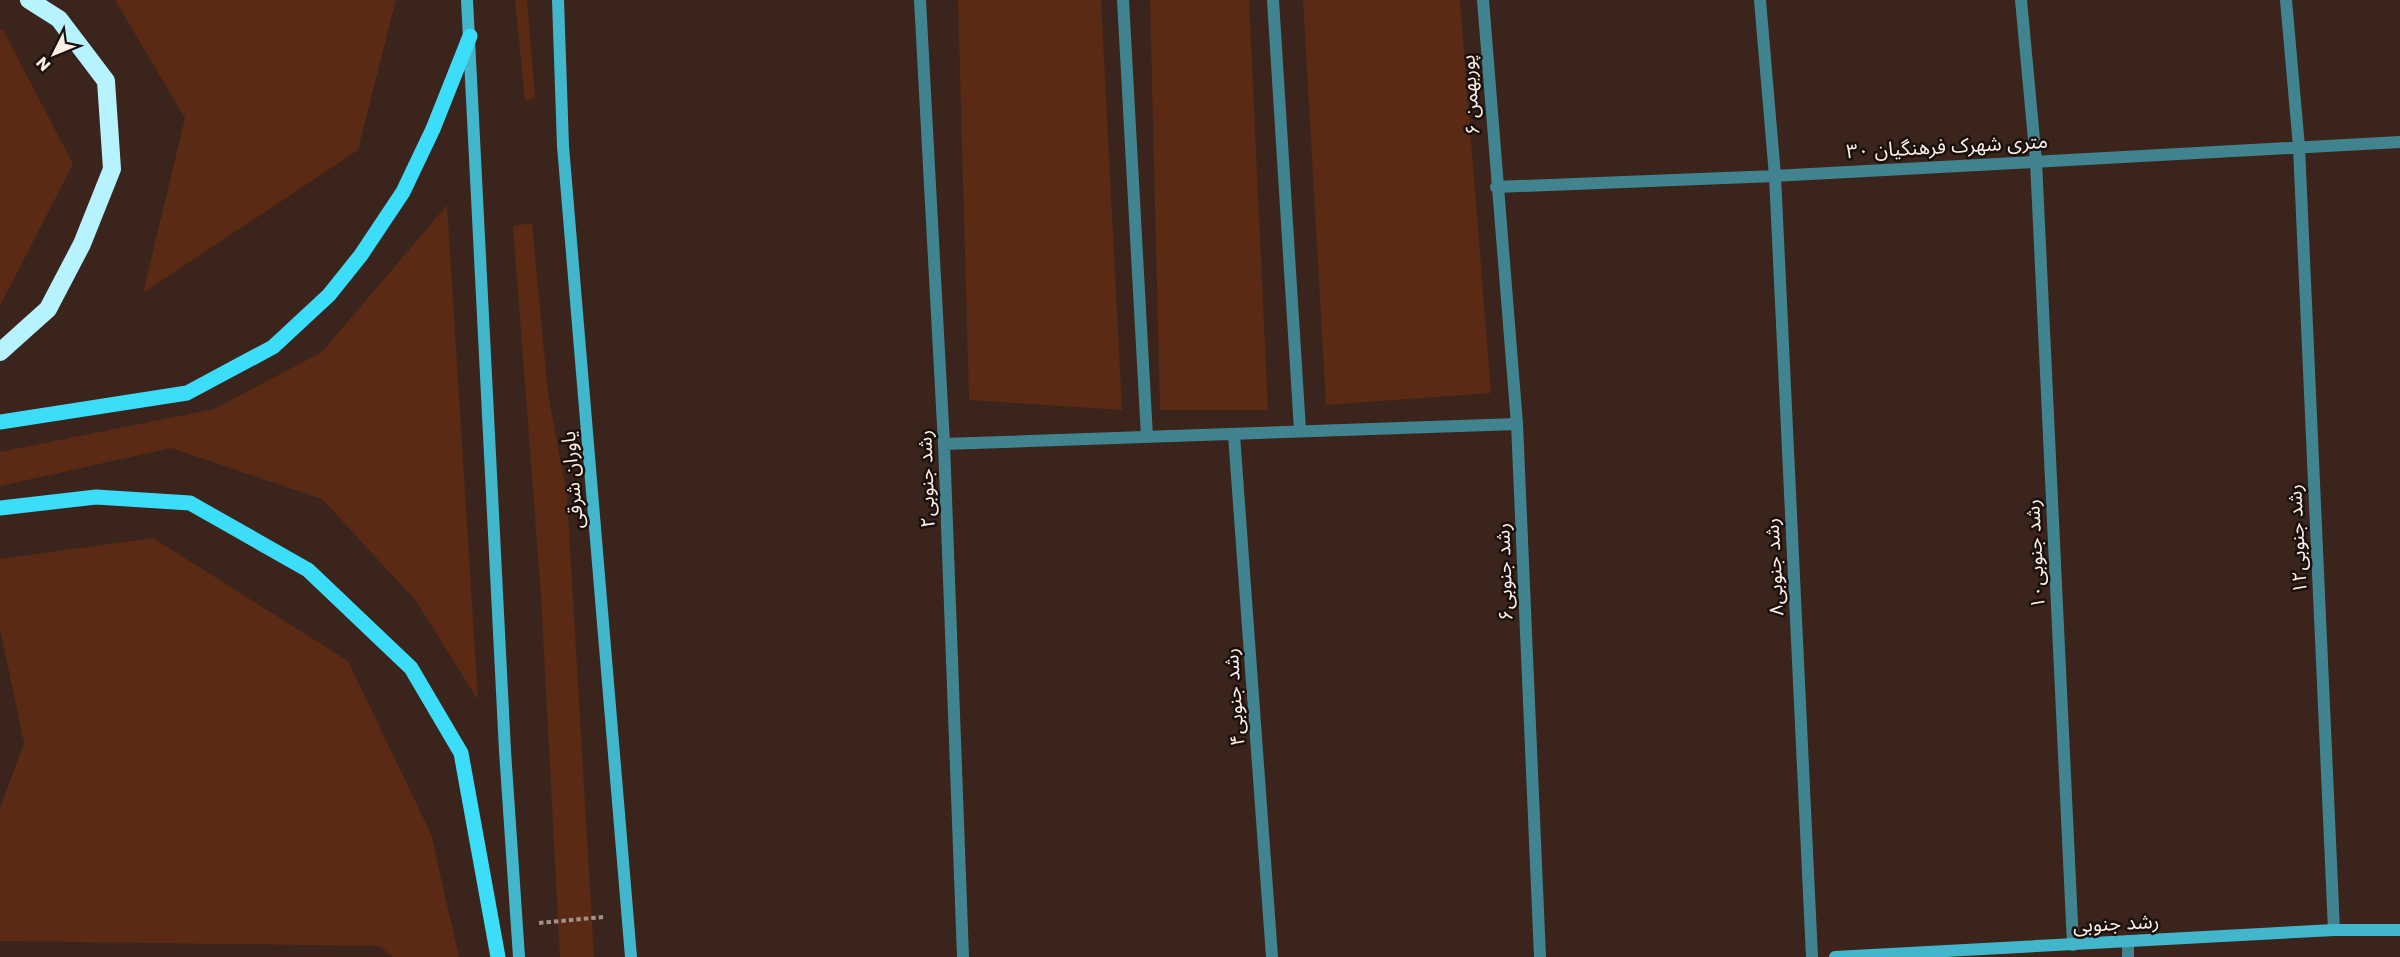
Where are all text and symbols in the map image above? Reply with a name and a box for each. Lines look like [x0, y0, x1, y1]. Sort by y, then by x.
north arrow [24, 24, 84, 84]
text: N [31, 52, 56, 76]
street label: پوربهمن ۶ [1453, 54, 1487, 136]
street label: ۳۰ متری شهرک فرهنگیان [1845, 127, 2049, 165]
street label: یاوران شرقی [554, 430, 590, 530]
street label: رشد جنوبی۲ [910, 430, 942, 528]
street label: رشد جنوبی۱۲ [2280, 484, 2314, 594]
street label: رشد جنوبی۱۰ [2018, 499, 2052, 609]
street label: رشد جنوبی۸ [1757, 517, 1791, 617]
street label: رشد جنوبی۶ [1488, 523, 1520, 621]
street label: رشد جنوبی۴ [1217, 647, 1251, 747]
street label: رشد جنوبی [2072, 907, 2160, 939]

